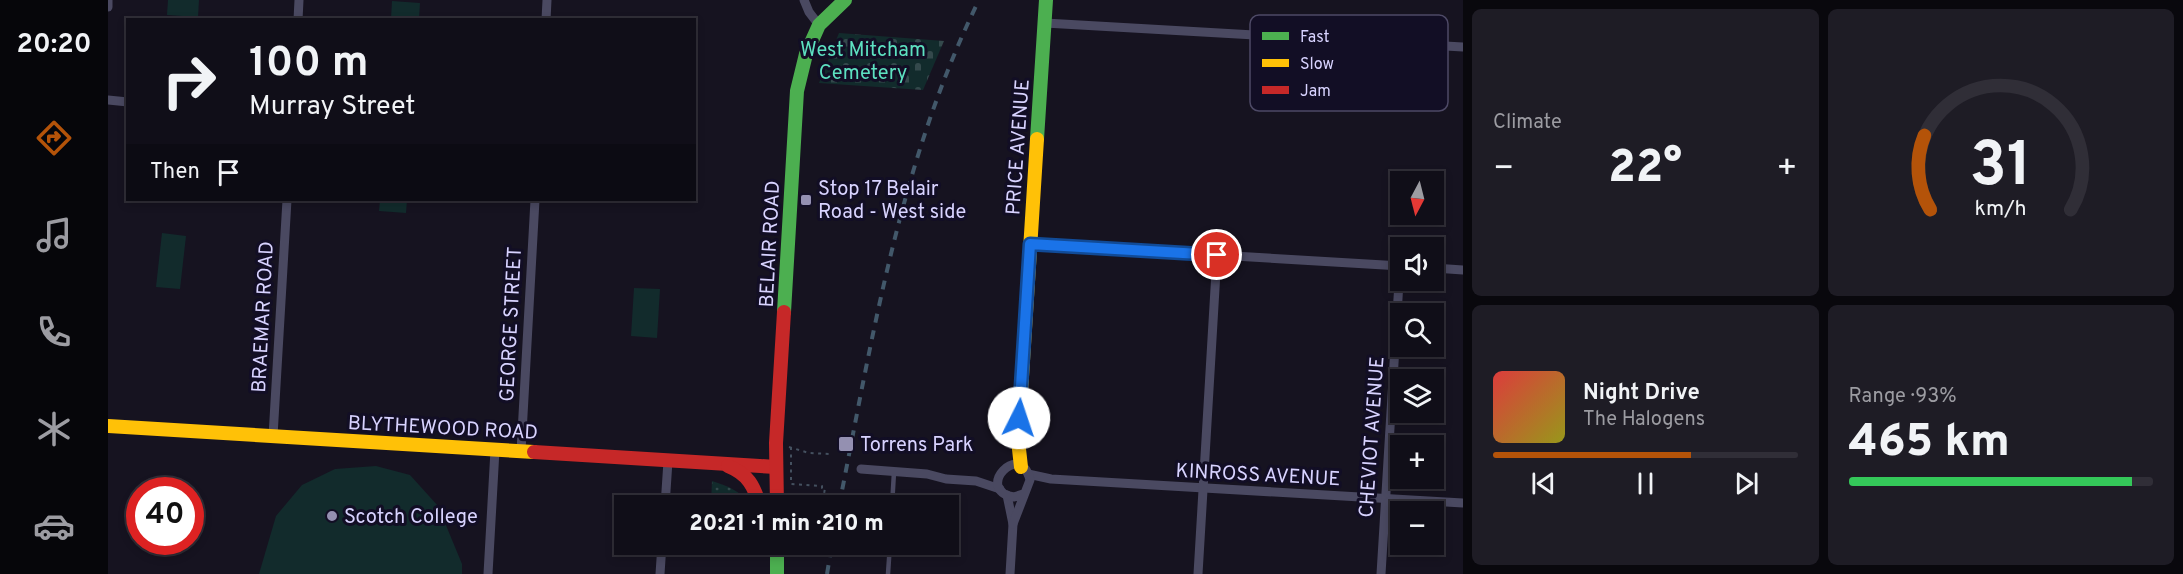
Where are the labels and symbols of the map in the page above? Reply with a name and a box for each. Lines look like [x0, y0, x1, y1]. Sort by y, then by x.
legend [1250, 15, 1448, 111]
text: Fast [1300, 28, 1330, 48]
park label: West Mitcham Cemetery [800, 38, 926, 87]
text: Slow [1300, 55, 1334, 75]
street label: PRICE AVENUE [1001, 78, 1037, 216]
text: Jam [1300, 82, 1331, 102]
north arrow [1390, 171, 1444, 225]
place label: Stop 17 Belair Road - West side [818, 177, 966, 226]
street label: BELAIR ROAD [755, 180, 787, 308]
marker: Stop 17 Belair Road - West side [799, 193, 813, 207]
pin [1191, 229, 1242, 280]
street label: BRAEMAR ROAD [247, 241, 281, 393]
street label: GEORGE STREET [495, 246, 529, 402]
street label: CHEVIOT AVENUE [1354, 356, 1392, 519]
position arrow [987, 386, 1051, 450]
street label: BLYTHEWOOD ROAD [347, 411, 539, 447]
place label: Torrens Park [860, 433, 973, 459]
marker: Torrens Park [837, 435, 855, 453]
street label: KINROSS AVENUE [1175, 459, 1341, 493]
speed limit sign: 40 [126, 477, 204, 555]
place label: Scotch College [344, 505, 478, 531]
marker: Scotch College [325, 509, 339, 523]

